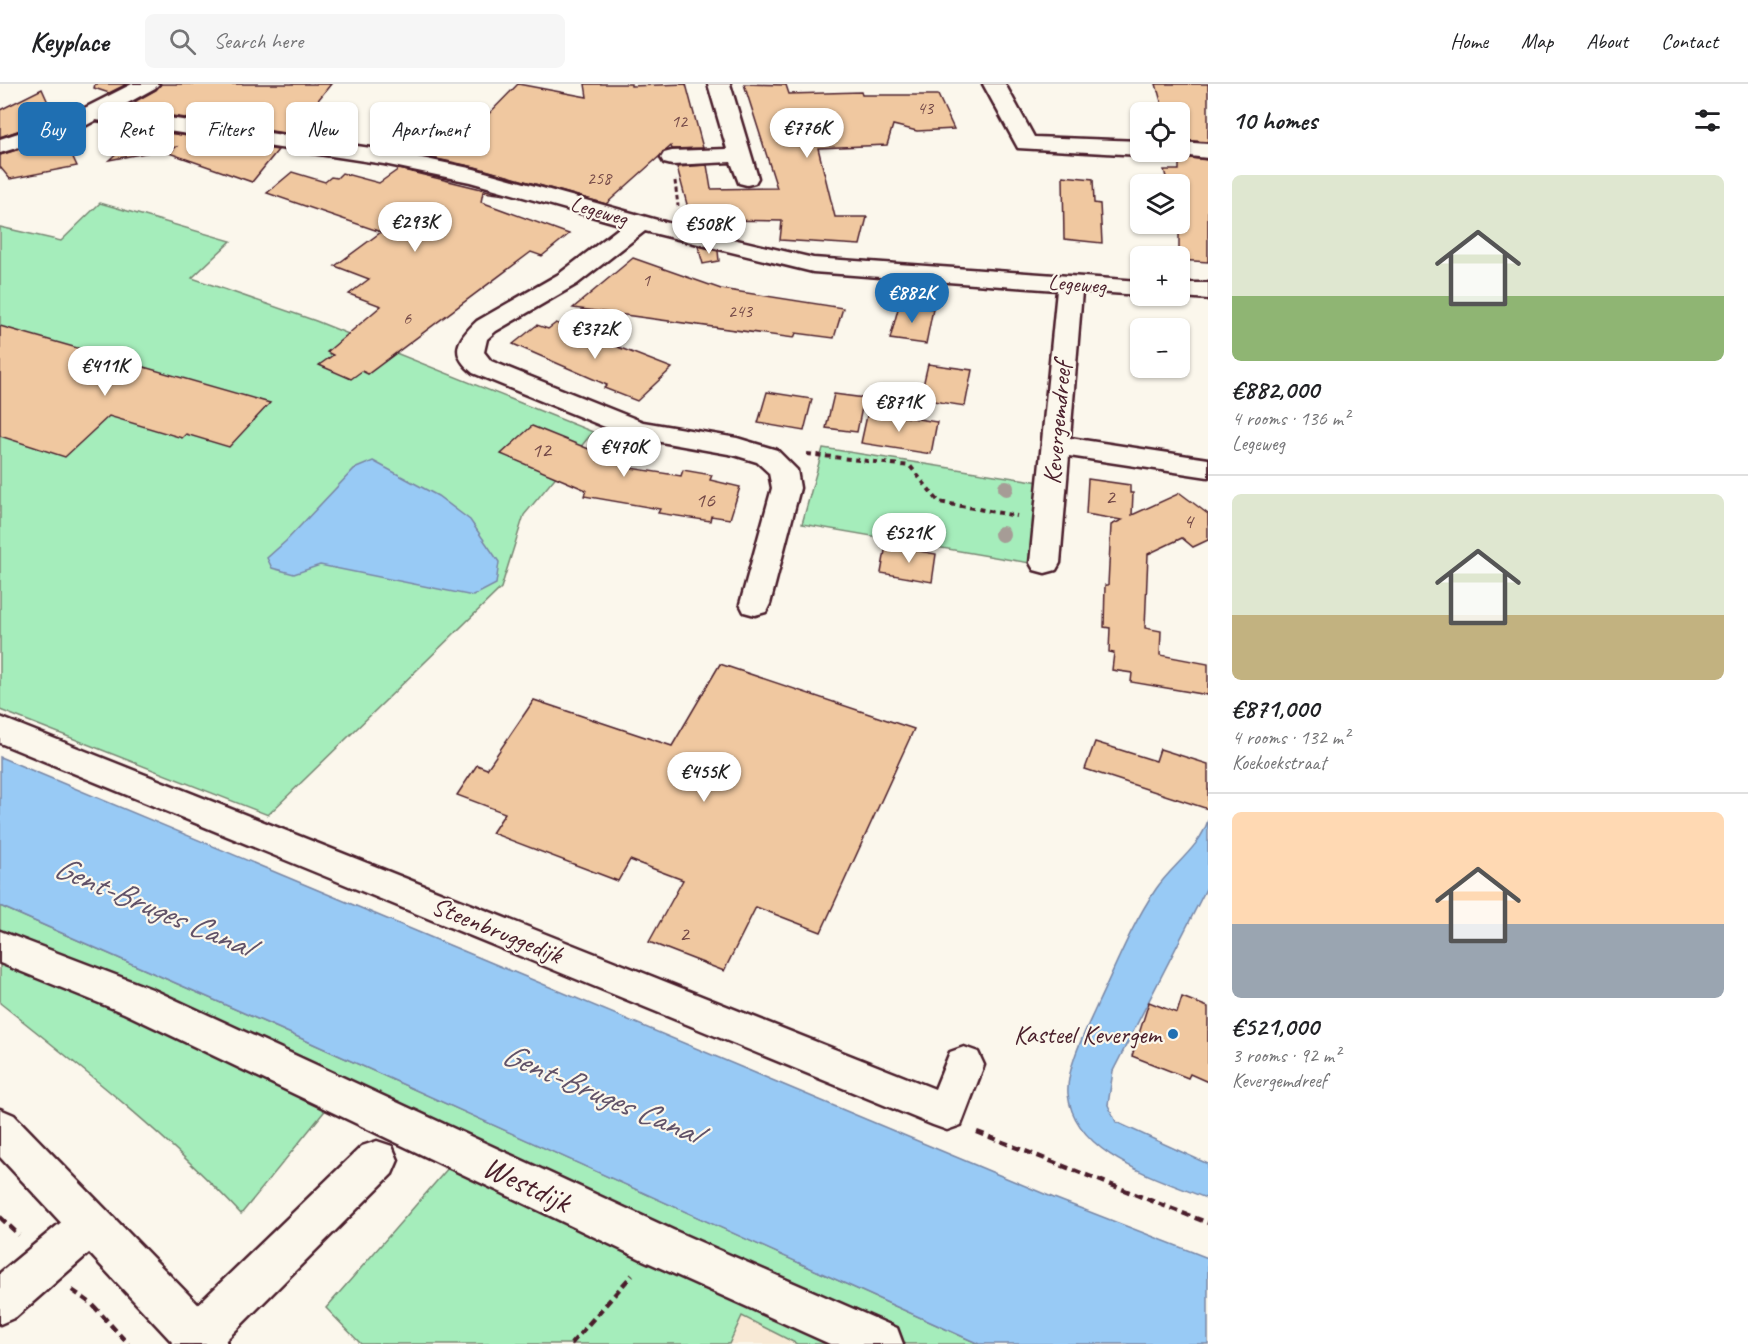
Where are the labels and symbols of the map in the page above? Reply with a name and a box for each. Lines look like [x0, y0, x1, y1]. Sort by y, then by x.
house number: 43 [917, 97, 935, 119]
pin: €776K [765, 108, 849, 159]
house number: 12 [671, 110, 689, 132]
house number: 258 [587, 167, 613, 189]
street label: Legeweg [567, 190, 632, 233]
pin: €293K [373, 202, 457, 253]
pin: €508K [667, 204, 751, 255]
street label: Legeweg [1047, 268, 1108, 300]
house number: 1 [642, 269, 651, 291]
pin: €882K [870, 273, 954, 324]
house number: 243 [728, 300, 754, 322]
house number: 6 [403, 307, 412, 329]
pin: €372K [553, 309, 637, 360]
pin: €411K [63, 346, 147, 397]
street label: Kevergemdreef [1035, 355, 1079, 486]
pin: €871K [857, 382, 941, 433]
pin: €470K [582, 427, 666, 478]
house number: 12 [531, 436, 553, 464]
house number: 2 [1105, 483, 1117, 511]
house number: 16 [695, 486, 716, 514]
house number: 4 [1183, 507, 1195, 535]
pin: €521K [867, 513, 951, 564]
pin: €455K [662, 752, 746, 803]
water label: Gent-Bruges Canal [48, 846, 268, 970]
street label: Steenbruggedijk [427, 889, 569, 972]
house number: 2 [679, 920, 691, 948]
place label: Kasteel Kevergem [1014, 1018, 1163, 1051]
marker: Kasteel Kevergem [1166, 1027, 1180, 1041]
water label: Gent-Bruges Canal [496, 1033, 716, 1157]
street label: Westdijk [477, 1146, 579, 1223]

